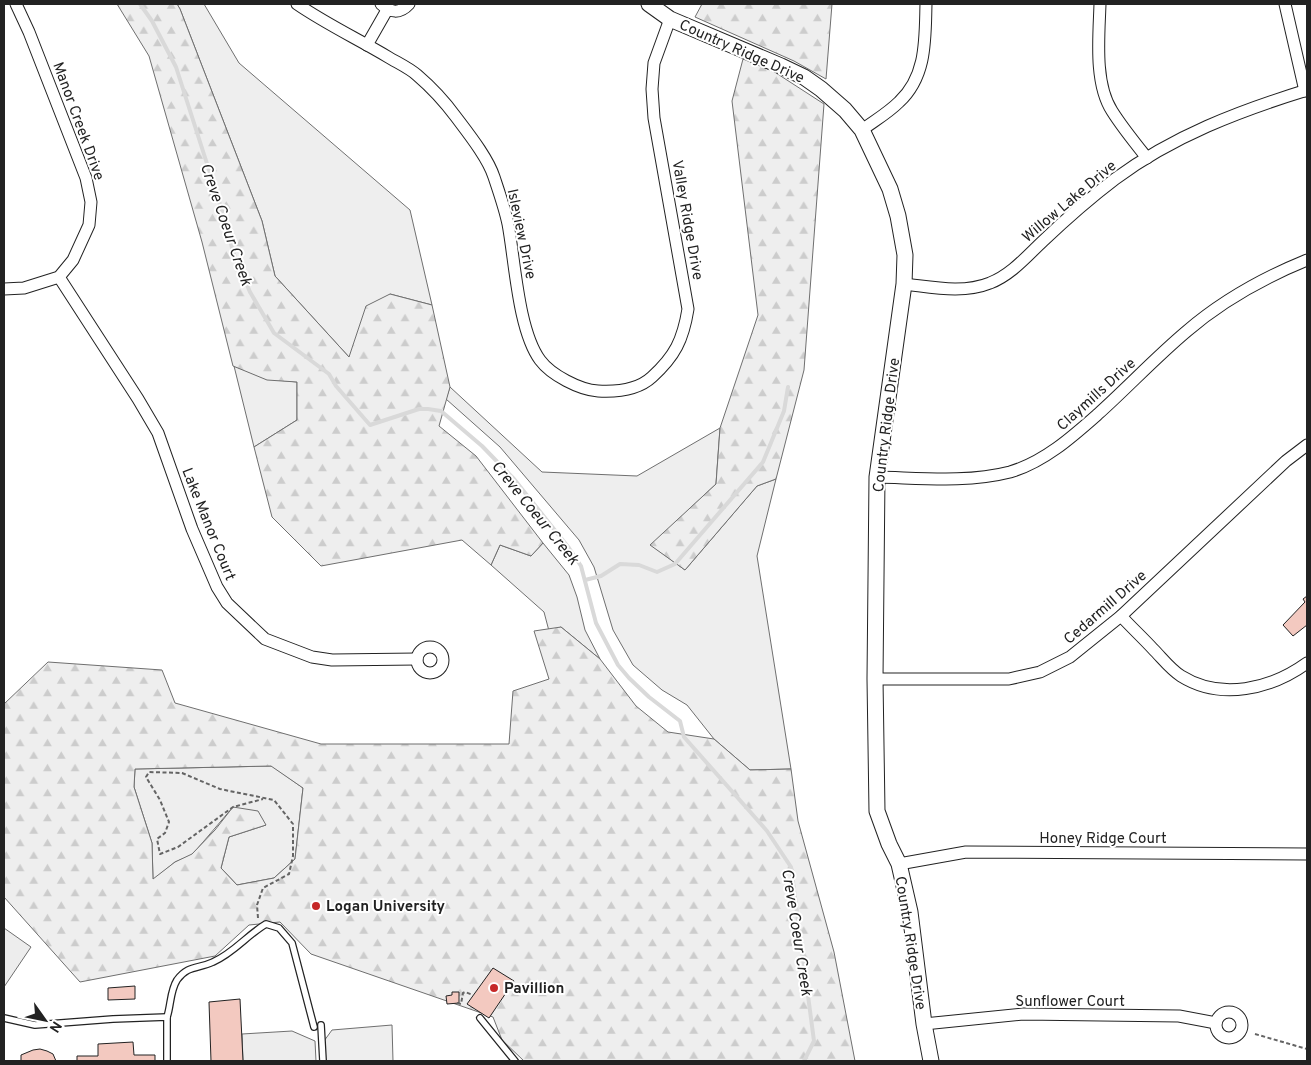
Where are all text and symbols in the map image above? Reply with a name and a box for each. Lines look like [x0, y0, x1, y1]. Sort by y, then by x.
street label: Country Ridge Drive [676, 16, 807, 89]
street label: Manor Creek Drive [47, 60, 108, 183]
street label: Willow Lake Drive [1019, 157, 1121, 247]
street label: Valley Ridge Drive [667, 159, 706, 282]
water label: Creve Coeur Creek [195, 161, 256, 290]
street label: Isleview Drive [502, 187, 539, 281]
street label: Claymills Drive [1053, 355, 1141, 436]
street label: Country Ridge Drive [870, 357, 905, 493]
water label: Creve Coeur Creek [486, 457, 583, 570]
street label: Lake Manor Court [176, 465, 239, 584]
street label: Cedarmill Drive [1061, 567, 1151, 649]
street label: Honey Ridge Court [1039, 830, 1167, 849]
water label: Creve Coeur Creek [776, 867, 816, 998]
street label: Country Ridge Drive [890, 875, 929, 1011]
place label: Logan University [326, 898, 446, 917]
marker: Logan University [310, 900, 322, 912]
place label: Pavillion [504, 980, 564, 999]
marker: Pavillion [488, 982, 500, 994]
street label: Sunflower Court [1015, 993, 1125, 1012]
north arrow [20, 995, 70, 1045]
text: N [45, 1017, 65, 1035]

